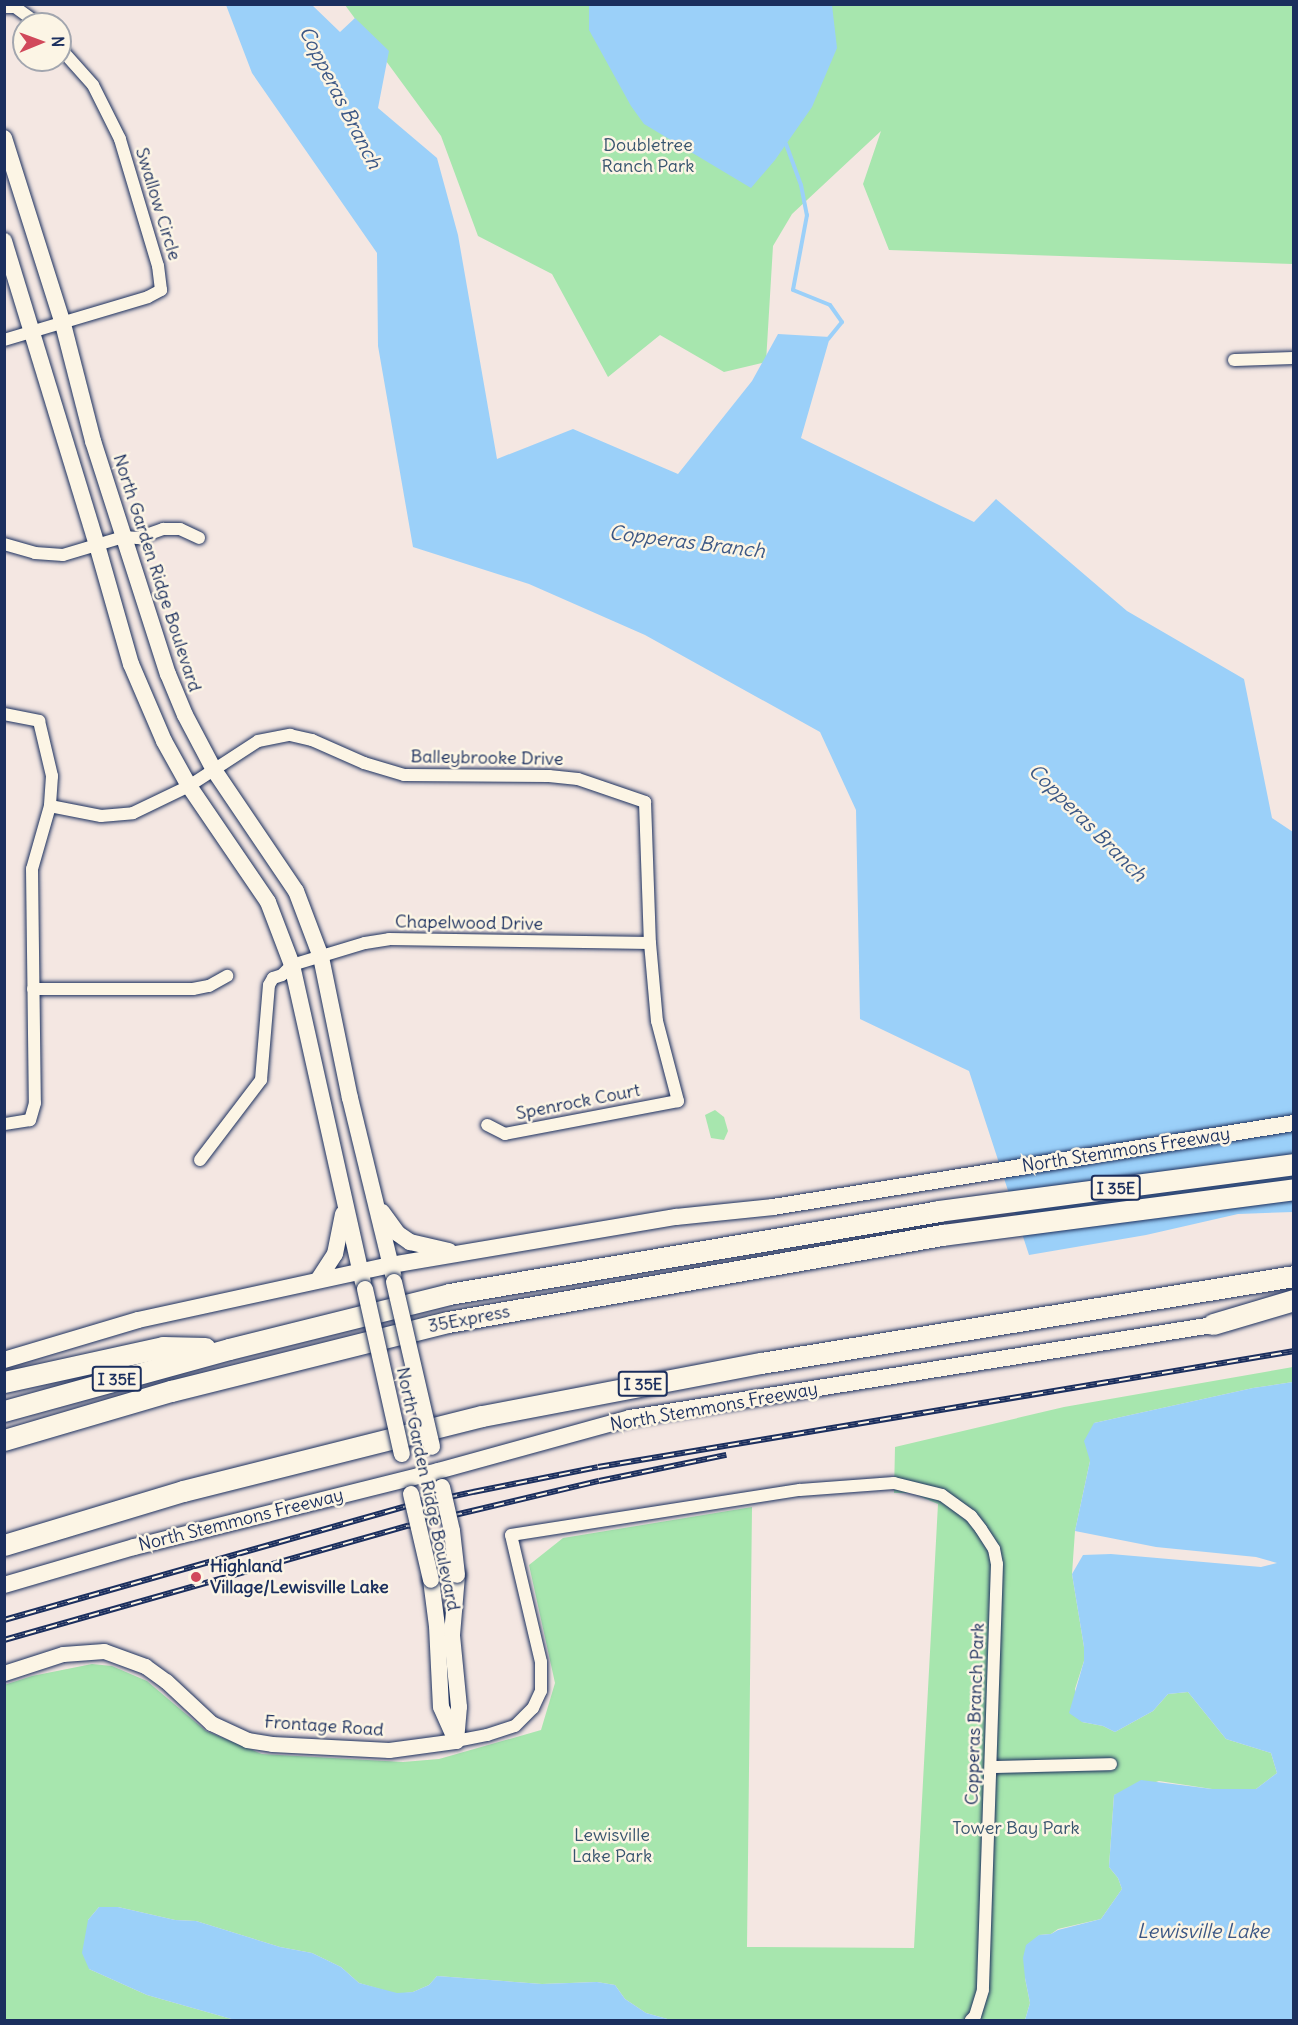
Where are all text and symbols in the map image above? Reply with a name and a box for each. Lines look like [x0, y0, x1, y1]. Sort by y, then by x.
north arrow [12, 12, 72, 72]
water label: Copperas Branch [295, 22, 387, 172]
text: N [48, 36, 68, 47]
park label: Doubletree Ranch Park [601, 135, 695, 178]
street label: Swallow Circle [131, 145, 185, 263]
street label: North Garden Ridge Boulevard [108, 451, 206, 695]
water label: Copperas Branch [608, 520, 766, 562]
street label: Balleybrooke Drive [410, 746, 564, 770]
water label: Copperas Branch [1024, 758, 1152, 886]
street label: Chapelwood Drive [395, 911, 543, 935]
street label: Spenrock Court [514, 1079, 642, 1125]
street label: North Stemmons Freeway [1020, 1123, 1232, 1177]
road number: I 35E [1090, 1175, 1142, 1201]
street label: 35Express [426, 1300, 512, 1338]
street label: North Garden Ridge Boulevard [392, 1365, 464, 1613]
road number: I 35E [92, 1366, 142, 1392]
road number: I 35E [618, 1371, 668, 1397]
street label: North Stemmons Freeway [608, 1378, 820, 1436]
street label: North Stemmons Freeway [136, 1484, 346, 1556]
place label: Highland Village/Lewisville Lake [210, 1556, 389, 1598]
marker: Highland Village/Lewisville Lake [187, 1568, 205, 1586]
street label: Copperas Branch Park [961, 1622, 989, 1806]
street label: Frontage Road [264, 1711, 384, 1741]
park label: Tower Bay Park [952, 1817, 1080, 1839]
park label: Lewisville Lake Park [572, 1825, 652, 1868]
water label: Lewisville Lake [1137, 1918, 1269, 1942]

